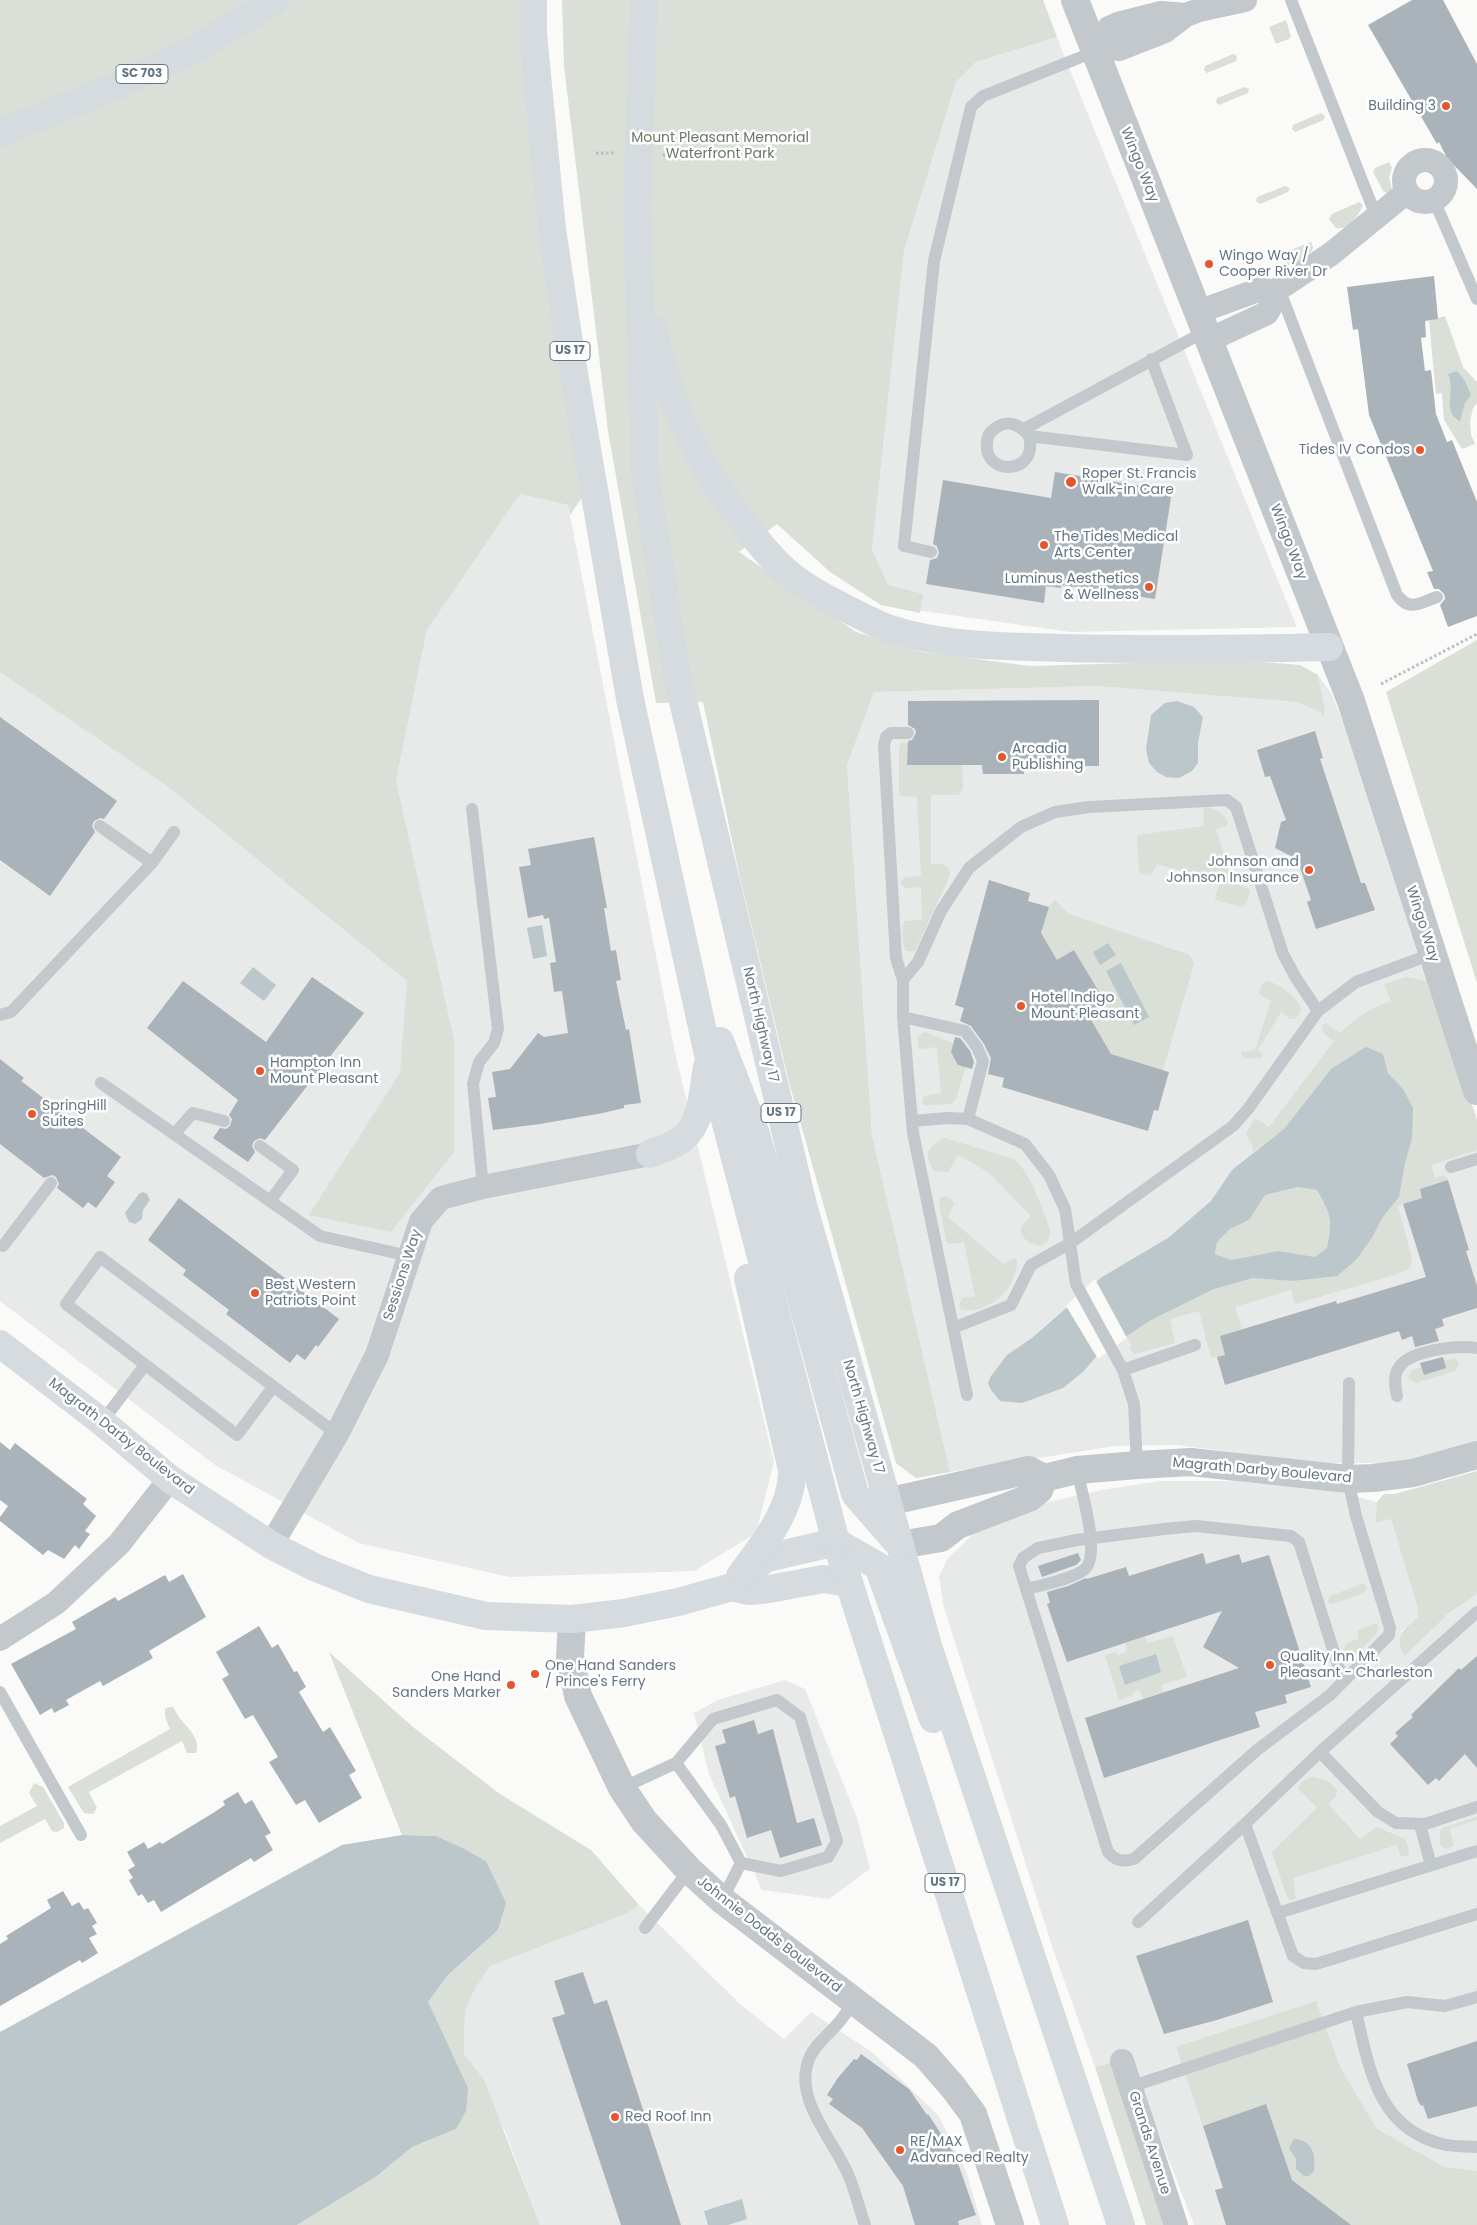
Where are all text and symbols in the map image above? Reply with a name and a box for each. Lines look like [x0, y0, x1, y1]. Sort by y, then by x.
road number: SC 703 [116, 64, 168, 84]
place label: Building 3 [1368, 98, 1436, 114]
marker: Building 3 [1440, 100, 1452, 112]
street label: Wingo Way [1116, 125, 1162, 205]
park label: Mount Pleasant Memorial Waterfront Park [631, 130, 809, 162]
place label: Wingo Way / Cooper River Dr [1219, 248, 1327, 280]
marker: Wingo Way / Cooper River Dr [1203, 258, 1215, 270]
road number: US 17 [550, 342, 590, 361]
place label: Tides IV Condos [1299, 442, 1410, 458]
marker: Tides IV Condos [1414, 444, 1426, 456]
place label: Roper St. Francis Walk-in Care [1082, 466, 1197, 498]
marker: Roper St. Francis Walk-in Care [1064, 475, 1078, 489]
street label: Wingo Way [1266, 502, 1310, 582]
place label: The Tides Medical Arts Center [1054, 529, 1178, 562]
marker: The Tides Medical Arts Center [1038, 539, 1050, 551]
place label: Luminus Aesthetics & Wellness [1005, 571, 1139, 604]
marker: Luminus Aesthetics & Wellness [1143, 581, 1155, 593]
place label: Arcadia Publishing [1012, 741, 1084, 774]
marker: Arcadia Publishing [996, 751, 1008, 763]
place label: Johnson and Johnson Insurance [1166, 854, 1299, 886]
marker: Johnson and Johnson Insurance [1303, 864, 1315, 876]
street label: Wingo Way [1402, 884, 1442, 964]
street label: North Highway 17 [739, 966, 781, 1084]
place label: Hotel Indigo Mount Pleasant [1031, 990, 1139, 1022]
marker: Hotel Indigo Mount Pleasant [1015, 1000, 1027, 1012]
place label: Hampton Inn Mount Pleasant [270, 1055, 378, 1088]
marker: Hampton Inn Mount Pleasant [254, 1065, 266, 1077]
place label: SpringHill Suites [42, 1098, 107, 1130]
road number: US 17 [761, 1104, 801, 1122]
marker: SpringHill Suites [26, 1108, 38, 1120]
street label: Sessions Way [380, 1227, 426, 1323]
place label: Best Western Patriots Point [265, 1277, 356, 1310]
marker: Best Western Patriots Point [249, 1287, 261, 1299]
street label: North Highway 17 [839, 1358, 887, 1476]
street label: Magrath Darby Boulevard [45, 1375, 197, 1499]
street label: Magrath Darby Boulevard [1172, 1455, 1352, 1487]
place label: Quality Inn Mt. Pleasant - Charleston [1280, 1649, 1433, 1681]
place label: One Hand Sanders / Prince's Ferry [545, 1658, 676, 1690]
marker: Quality Inn Mt. Pleasant - Charleston [1264, 1659, 1276, 1671]
marker: One Hand Sanders / Prince's Ferry [529, 1668, 541, 1680]
place label: One Hand Sanders Marker [392, 1669, 501, 1701]
marker: One Hand Sanders Marker [505, 1679, 517, 1691]
street label: Johnnie Dodds Boulevard [693, 1873, 845, 1997]
road number: US 17 [925, 1874, 965, 1892]
street label: Grands Avenue [1124, 2089, 1174, 2197]
place label: Red Roof Inn [625, 2109, 712, 2125]
marker: Red Roof Inn [609, 2111, 621, 2123]
place label: RE/MAX Advanced Realty [910, 2134, 1029, 2166]
marker: RE/MAX Advanced Realty [894, 2144, 906, 2156]

